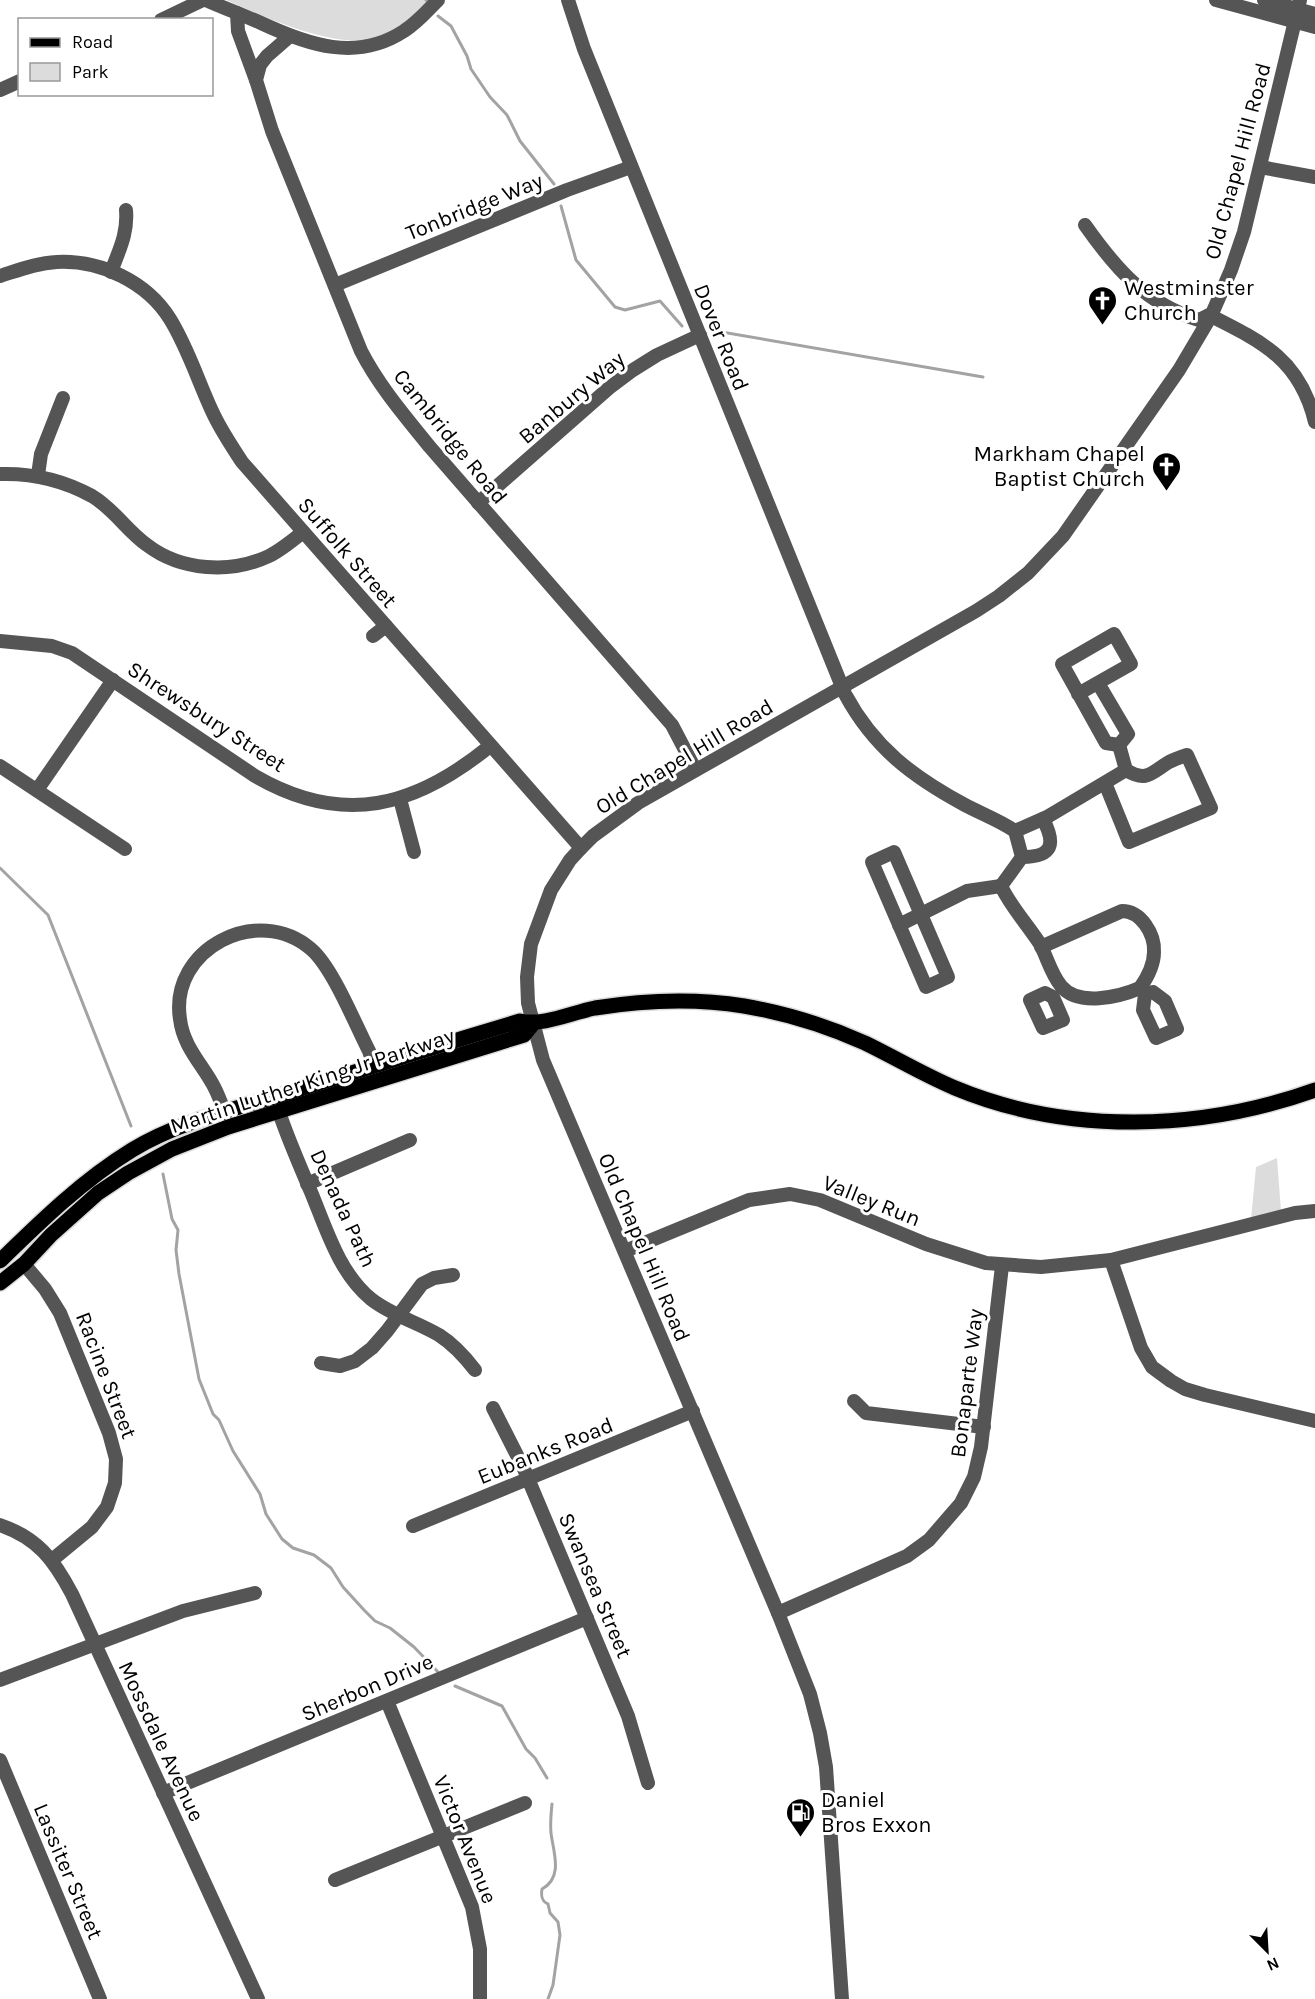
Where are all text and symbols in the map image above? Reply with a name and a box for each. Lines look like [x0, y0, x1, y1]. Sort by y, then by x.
legend [18, 18, 213, 96]
text: Road [72, 31, 113, 53]
street label: Old Chapel Hill Road [1199, 60, 1277, 262]
text: Park [72, 61, 109, 83]
street label: Tonbridge Way [402, 168, 547, 246]
place label: Westminster Church [1124, 275, 1254, 326]
street label: Dover Road [688, 280, 754, 394]
church icon: Westminster Church [1087, 284, 1119, 326]
street label: Banbury Way [513, 346, 630, 450]
street label: Cambridge Road [388, 364, 513, 509]
place label: Markham Chapel Baptist Church [974, 441, 1145, 492]
church icon: Markham Chapel Baptist Church [1150, 450, 1182, 492]
street label: Suffolk Street [292, 492, 402, 613]
street label: Shrewsbury Street [122, 656, 290, 778]
street label: Old Chapel Hill Road [591, 694, 778, 820]
street label: Martin Luther King Jr Parkway [167, 1023, 458, 1139]
street label: Denada Path [304, 1145, 382, 1272]
street label: Old Chapel Hill Road [593, 1149, 696, 1346]
street label: Valley Run [819, 1170, 924, 1232]
street label: Bonaparte Way [945, 1307, 989, 1459]
street label: Racine Street [70, 1308, 142, 1442]
street label: Eubanks Road [474, 1412, 617, 1490]
street label: Swansea Street [553, 1509, 637, 1662]
street label: Sherbon Drive [298, 1648, 437, 1727]
street label: Mossdale Avenue [113, 1657, 210, 1826]
street label: Victor Avenue [428, 1771, 503, 1907]
place label: Daniel Bros Exxon [821, 1787, 932, 1838]
fuel station icon: Daniel Bros Exxon [784, 1796, 816, 1838]
street label: Lassiter Street [28, 1799, 108, 1943]
north arrow [1237, 1921, 1297, 1981]
text: N [1264, 1953, 1282, 1975]

